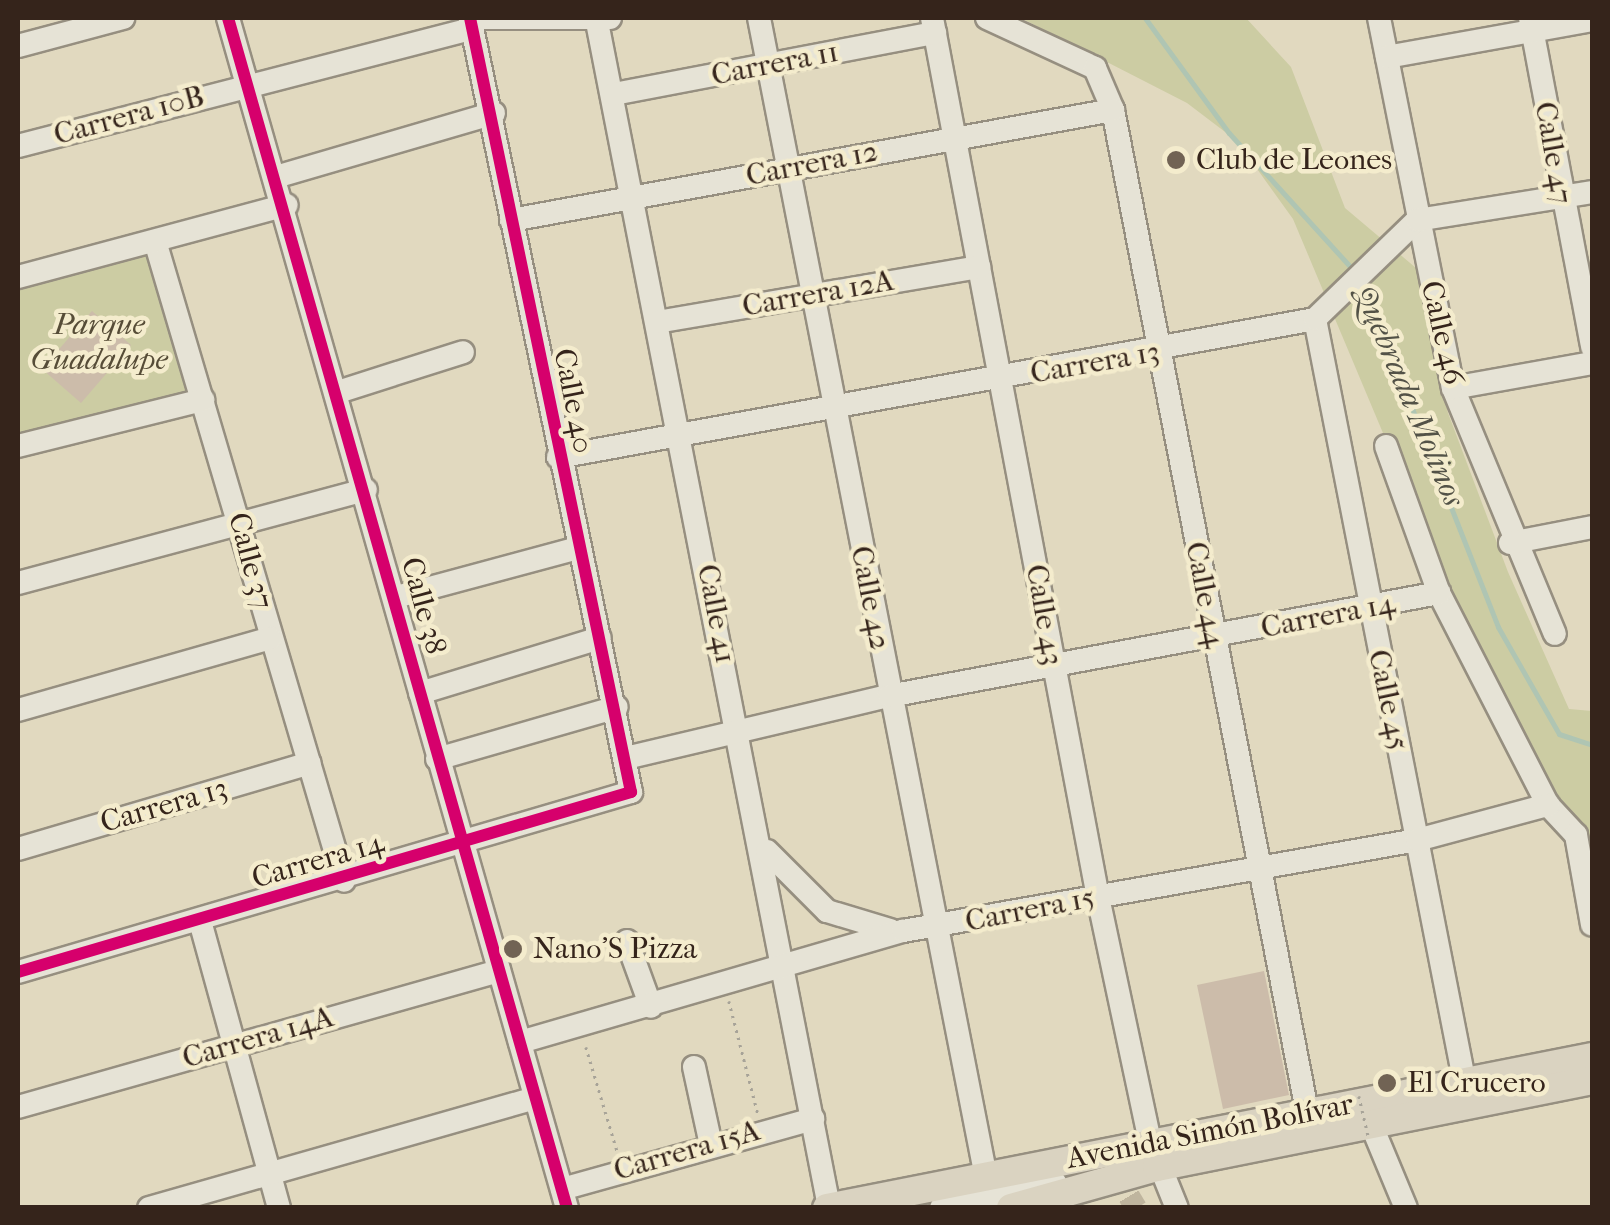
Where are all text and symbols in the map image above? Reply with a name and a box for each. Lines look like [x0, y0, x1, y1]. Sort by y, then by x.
street label: Carrera 11 [708, 34, 842, 94]
street label: Carrera 10B [50, 79, 208, 153]
street label: Calle 47 [1526, 99, 1580, 207]
street label: Carrera 12 [743, 134, 881, 194]
place label: Club de Leones [1196, 142, 1392, 178]
marker: Club de Leones [1165, 149, 1187, 171]
street label: Carrera 12A [740, 263, 896, 325]
street label: Calle 46 [1413, 277, 1471, 389]
water label: Quebrada Molinos [1345, 280, 1473, 512]
park label: Parque Guadalupe [30, 307, 168, 378]
street label: Carrera 13 [1028, 334, 1162, 392]
street label: Calle 40 [545, 346, 601, 456]
street label: Calle 37 [220, 509, 280, 613]
street label: Calle 44 [1177, 539, 1233, 651]
street label: Calle 42 [842, 543, 898, 653]
street label: Calle 38 [393, 553, 453, 659]
street label: Calle 41 [689, 561, 743, 667]
street label: Calle 43 [1017, 562, 1071, 668]
street label: Carrera 14 [1258, 585, 1398, 647]
street label: Calle 45 [1360, 647, 1416, 753]
street label: Carrera 13 [96, 771, 232, 841]
street label: Carrera 14 [248, 825, 388, 897]
street label: Carrera 15 [962, 880, 1098, 940]
place label: Nano'S Pizza [533, 931, 697, 967]
marker: Nano'S Pizza [502, 938, 524, 960]
street label: Carrera 14A [178, 999, 338, 1077]
place label: El Crucero [1407, 1065, 1546, 1101]
marker: El Crucero [1376, 1072, 1398, 1094]
street label: Avenida Simón Bolívar [1064, 1087, 1356, 1177]
street label: Carrera 15A [610, 1113, 764, 1189]

